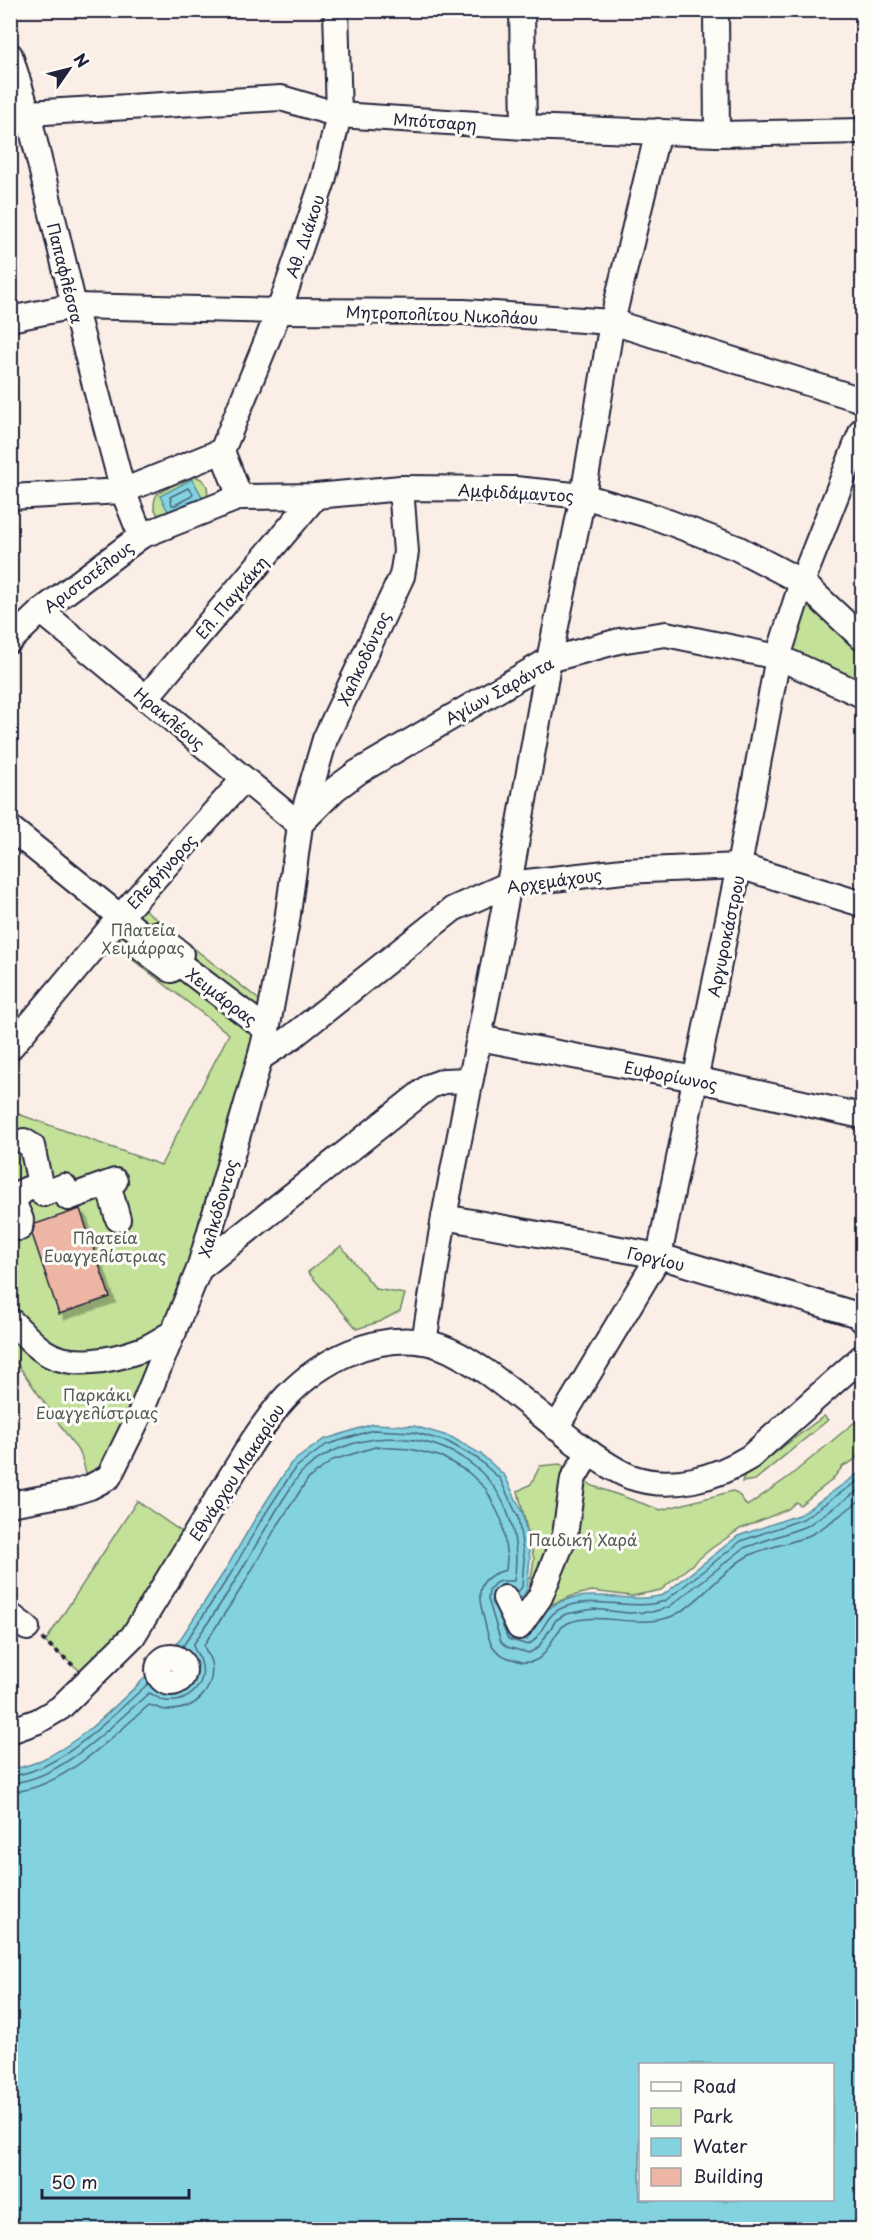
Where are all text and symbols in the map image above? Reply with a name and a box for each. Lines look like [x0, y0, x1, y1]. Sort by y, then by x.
north arrow [39, 39, 99, 99]
text: N [69, 48, 96, 72]
street label: Μπότσαρη [392, 106, 478, 136]
street label: Αθ. Διάκου [279, 191, 329, 281]
street label: Παπαφλέσσα [42, 220, 90, 326]
street label: Μητροπολίτου Νικολάου [345, 299, 539, 329]
street label: Αμφιδάμαντος [458, 477, 574, 507]
street label: Αριστοτέλους [38, 534, 138, 618]
street label: Ελ. Παγκάκη [189, 550, 273, 644]
street label: Χαλκοδόντος [331, 607, 395, 709]
street label: Αγίων Σαράντα [440, 650, 558, 730]
street label: Ηρακλέους [129, 681, 211, 755]
street label: Ελεφήνορος [121, 828, 201, 914]
street label: Αρχεμάχους [505, 861, 603, 899]
street label: Αργυροκάστρου [700, 873, 750, 999]
park label: Πλατεία Χειμάρρας [101, 917, 185, 959]
street label: Χειμάρρας [181, 961, 263, 1031]
street label: Ευφορίωνος [622, 1054, 720, 1096]
street label: Χαλκόδοντος [191, 1156, 243, 1260]
park label: Πλατεία Ευαγγελίστριας [44, 1225, 166, 1267]
street label: Γοργίου [625, 1240, 687, 1276]
park label: Παρκάκι Ευαγγελίστριας [36, 1382, 158, 1424]
street label: Εθνάρχου Μακαρίου [183, 1399, 289, 1545]
park label: Παιδική Χαρά [529, 1527, 637, 1551]
legend [639, 2063, 834, 2201]
text: Road [693, 2072, 737, 2099]
text: Park [693, 2102, 733, 2129]
text: Water [693, 2132, 748, 2159]
scale bar [42, 2162, 189, 2200]
text: Building [693, 2162, 763, 2189]
text: 50 m [51, 2168, 98, 2195]

